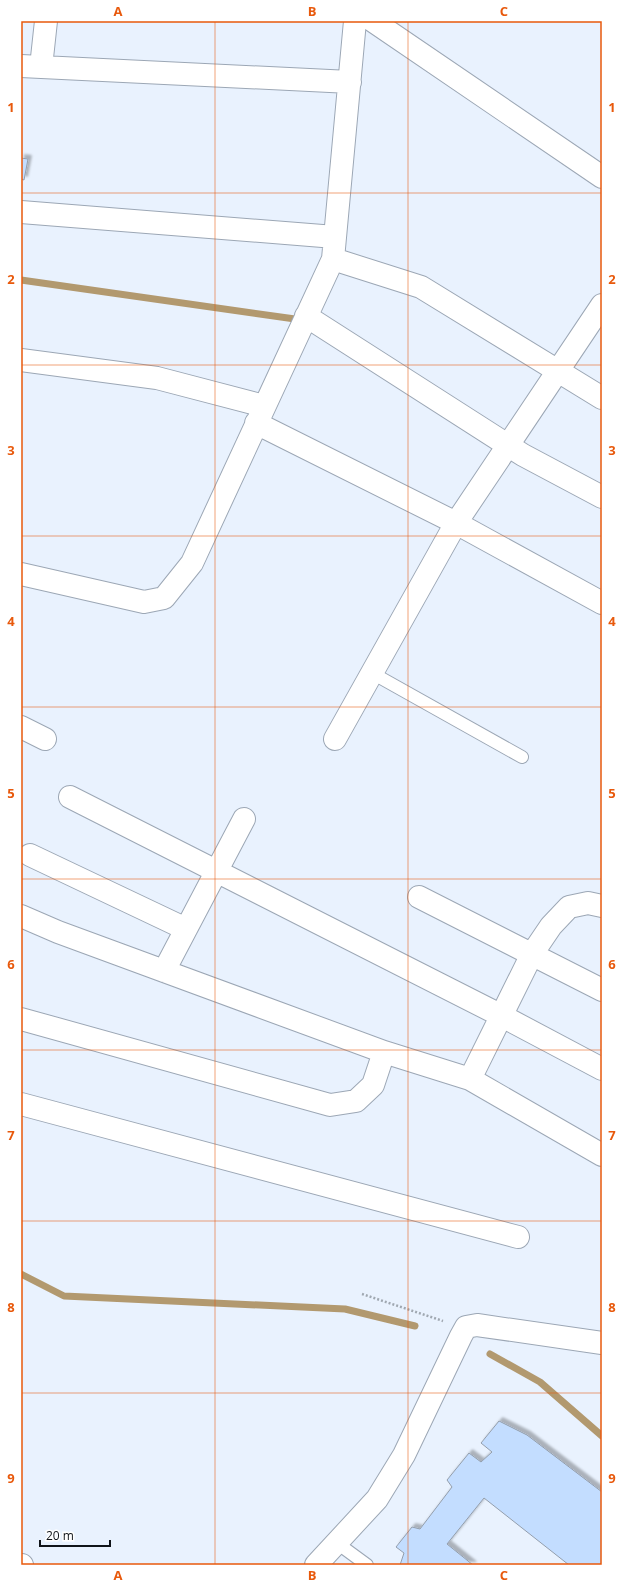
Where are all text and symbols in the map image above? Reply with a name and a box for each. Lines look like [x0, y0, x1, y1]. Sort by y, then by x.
text: A [114, 2, 123, 20]
text: B [308, 2, 317, 20]
text: C [500, 2, 508, 20]
text: 1 [7, 98, 15, 116]
text: 1 [608, 98, 616, 116]
text: 2 [7, 270, 15, 288]
text: 2 [608, 270, 616, 288]
text: 3 [7, 441, 15, 459]
text: 3 [608, 441, 616, 459]
text: 4 [7, 612, 15, 630]
text: 4 [608, 612, 616, 630]
text: 5 [7, 784, 15, 802]
text: 5 [608, 784, 616, 802]
text: 6 [7, 955, 15, 973]
text: 6 [608, 955, 616, 973]
text: 7 [7, 1126, 15, 1144]
text: 7 [608, 1126, 616, 1144]
text: 8 [7, 1298, 15, 1316]
text: 8 [608, 1298, 616, 1316]
text: 9 [7, 1469, 15, 1487]
text: 9 [608, 1469, 616, 1487]
scale bar [40, 1522, 110, 1548]
text: 20 m [46, 1527, 74, 1544]
text: A [114, 1566, 123, 1584]
text: B [308, 1566, 317, 1584]
text: C [500, 1566, 508, 1584]

